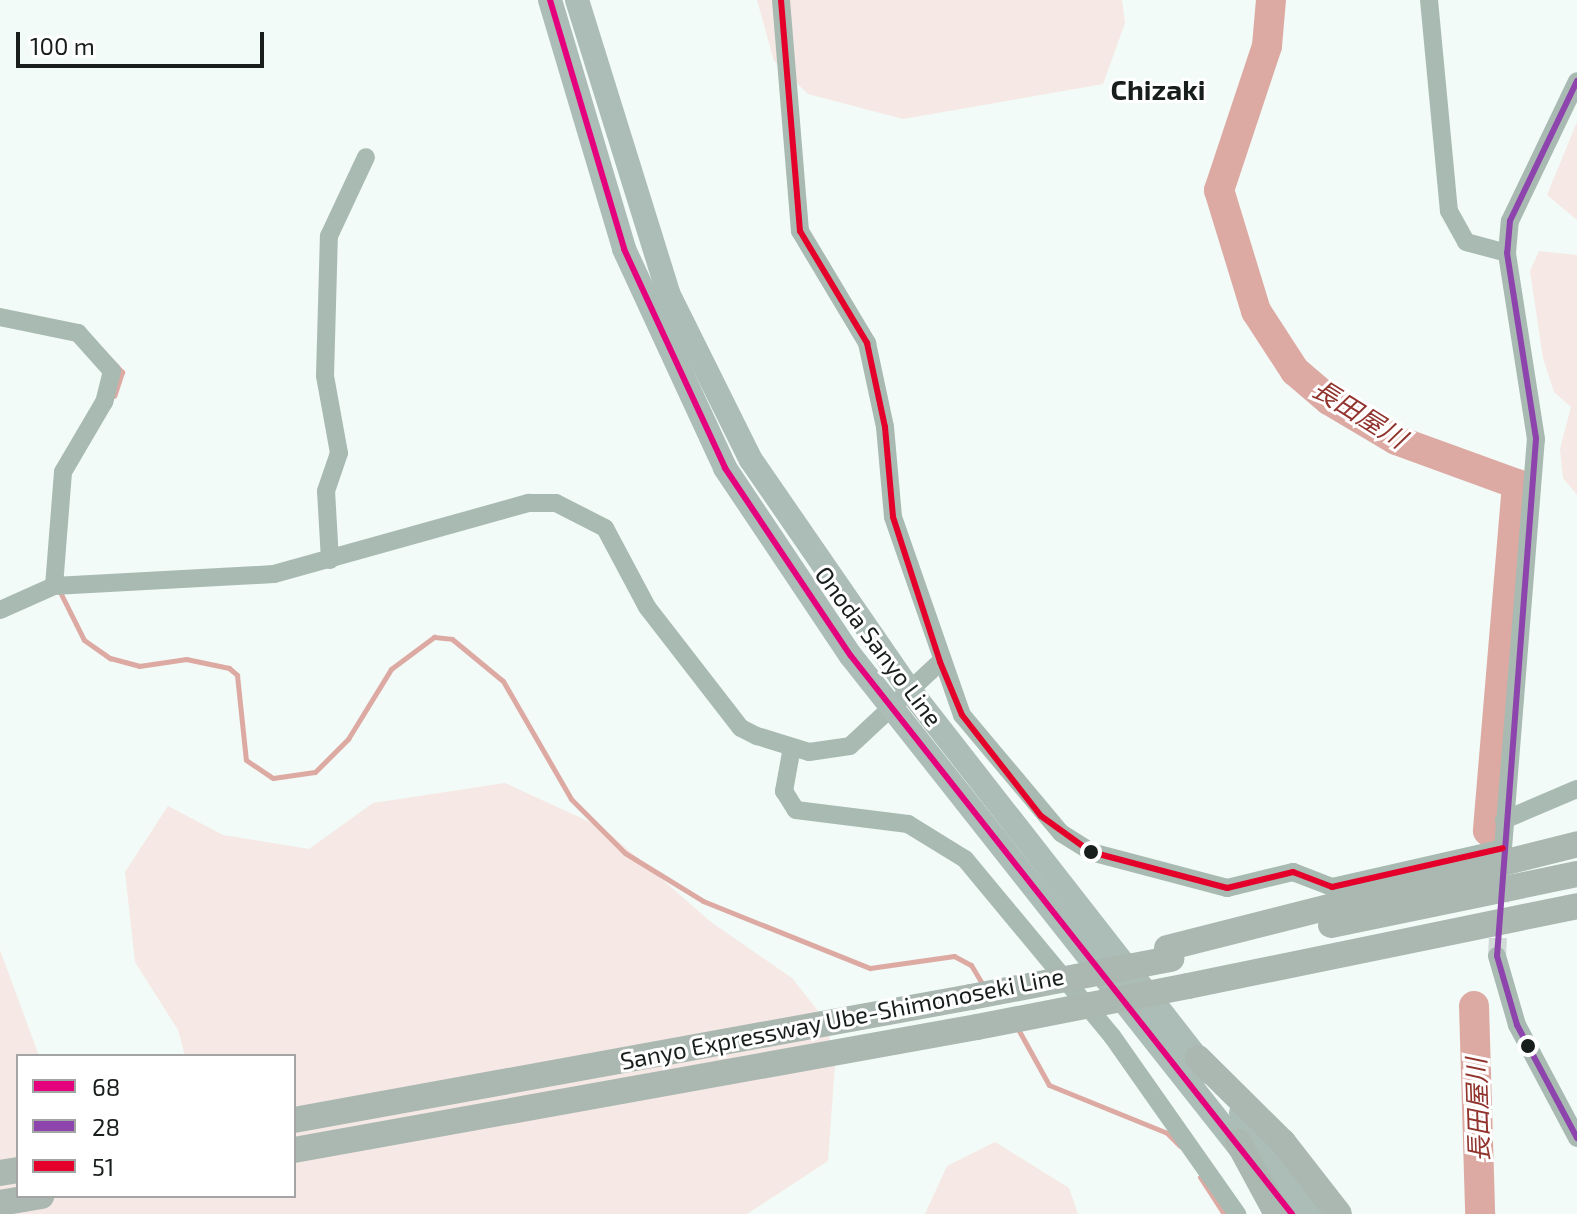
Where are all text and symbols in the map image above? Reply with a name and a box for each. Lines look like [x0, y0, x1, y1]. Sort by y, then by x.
scale bar [20, 16, 268, 66]
text: 100 m [30, 31, 95, 60]
district label: Chizaki [1110, 72, 1206, 106]
water label: 長田屋川 [1308, 372, 1412, 454]
street label: Onoda Sanyo Line [809, 560, 949, 732]
unlabelled marker [1083, 844, 1099, 860]
street label: Sanyo Expressway Ube-Shimonoseki Line [617, 961, 1067, 1075]
unlabelled marker [1520, 1038, 1536, 1054]
legend [16, 1054, 296, 1198]
water label: 長田屋川 [1460, 1057, 1494, 1163]
text: 68 [92, 1072, 120, 1101]
text: 28 [92, 1112, 120, 1141]
text: 51 [92, 1152, 114, 1181]

